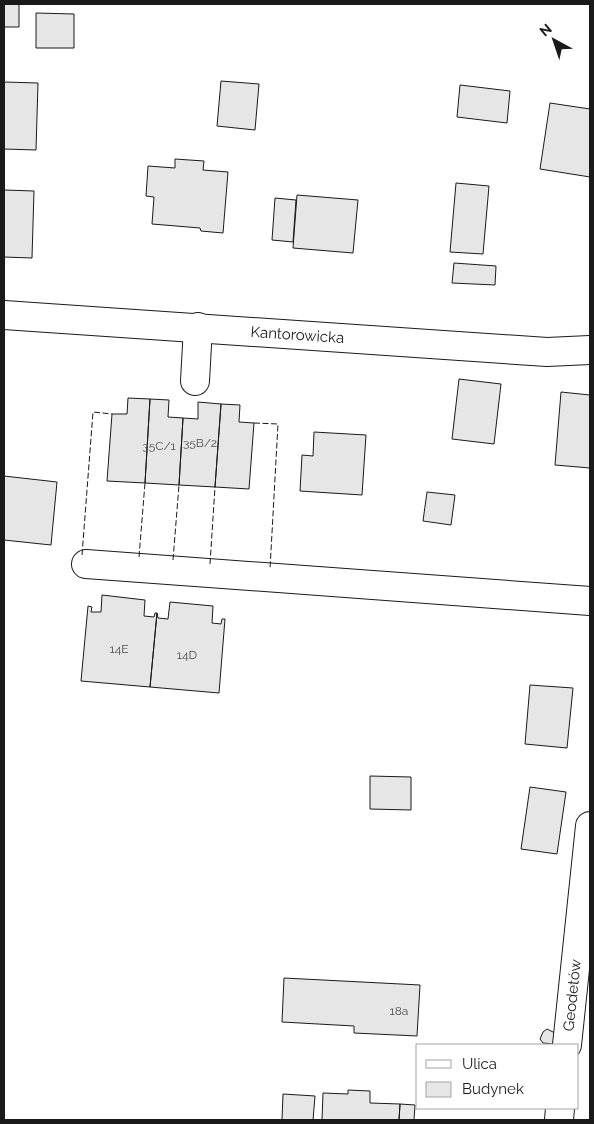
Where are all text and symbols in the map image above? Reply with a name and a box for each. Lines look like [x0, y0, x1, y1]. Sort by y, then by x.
north arrow [529, 15, 579, 65]
text: N [536, 20, 555, 40]
street label: Kantorowicka [250, 323, 345, 347]
house number: 35B/2 [183, 436, 217, 450]
house number: 35C/1 [142, 439, 176, 453]
house number: 14E [110, 642, 129, 656]
house number: 14D [177, 648, 198, 662]
street label: Geodetów [559, 958, 585, 1032]
house number: 18a [390, 1004, 408, 1018]
legend [416, 1044, 579, 1109]
text: Ulica [462, 1055, 497, 1073]
text: Budynek [462, 1080, 524, 1098]

